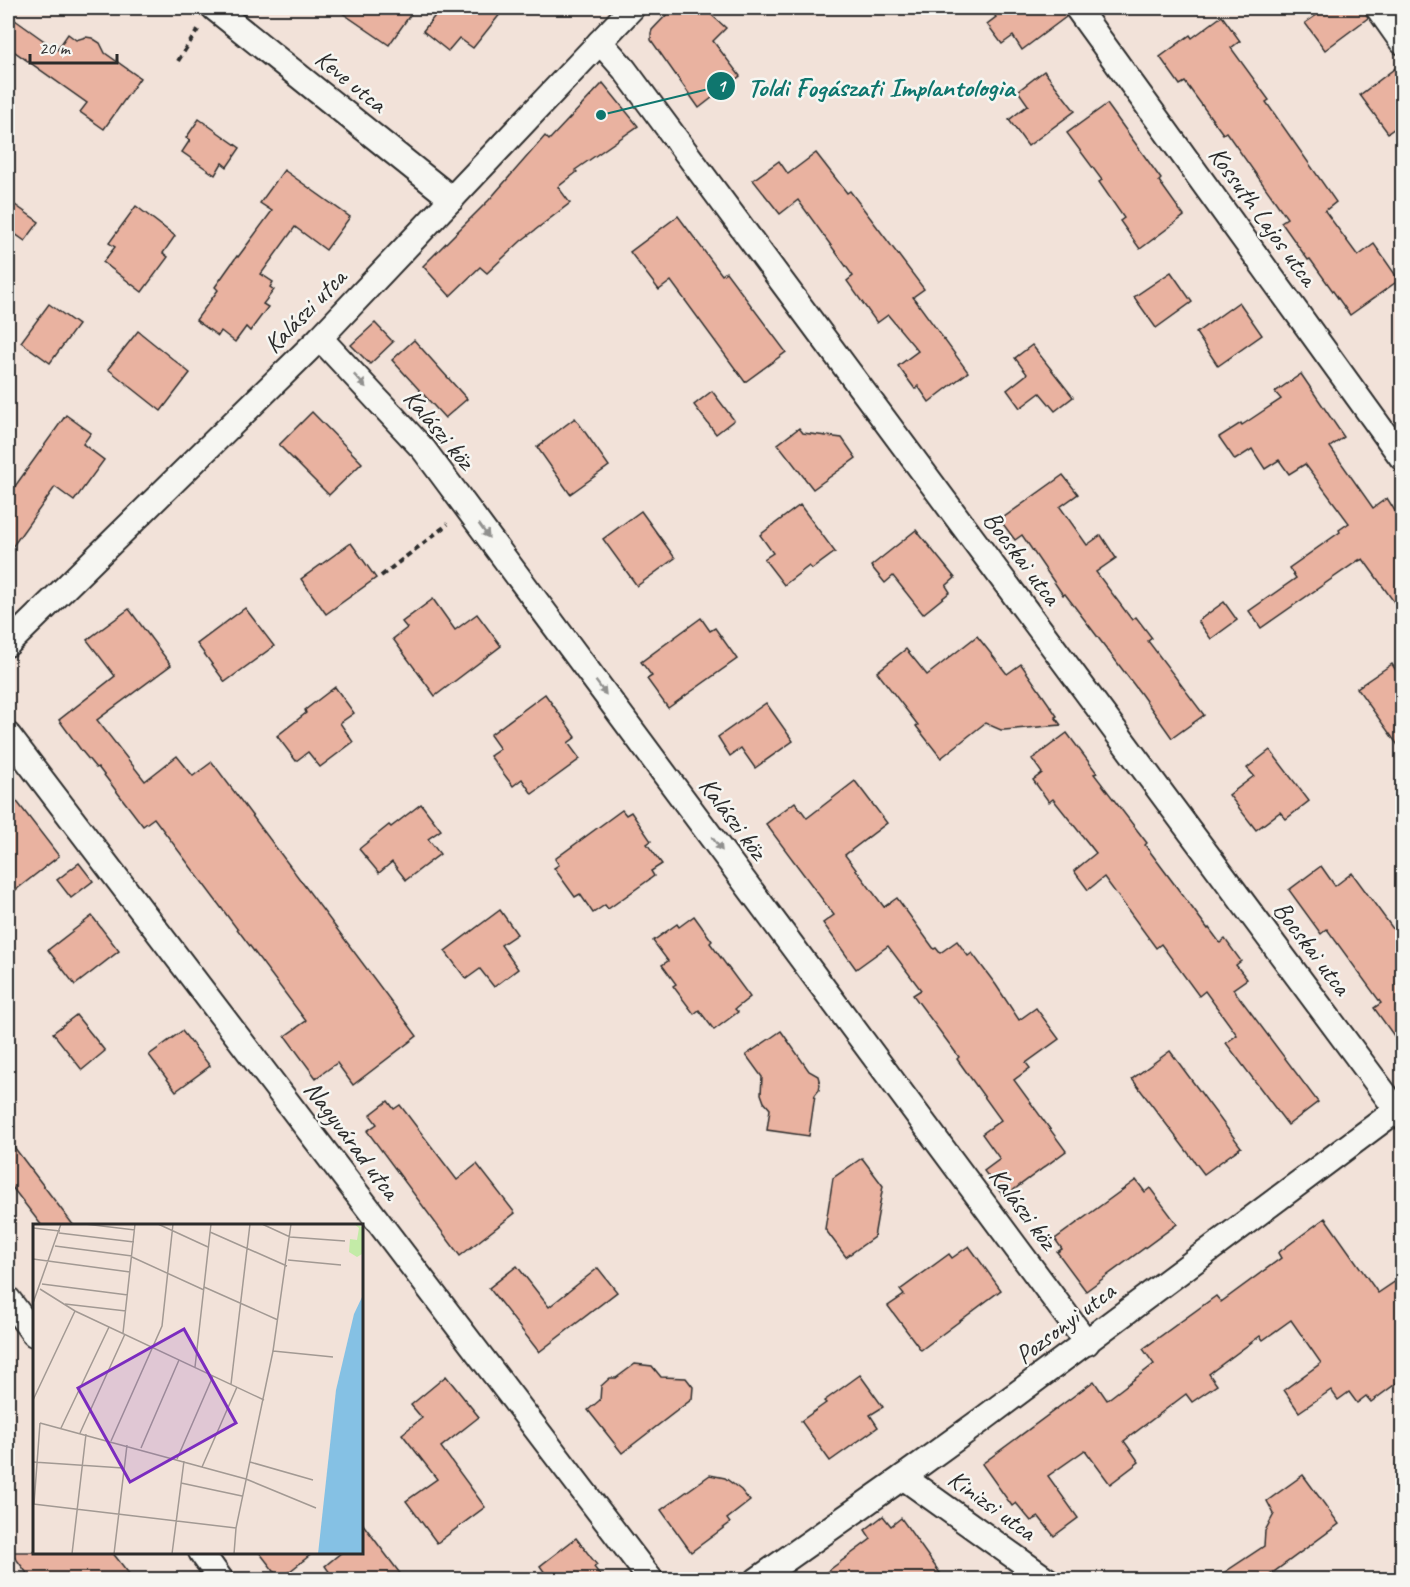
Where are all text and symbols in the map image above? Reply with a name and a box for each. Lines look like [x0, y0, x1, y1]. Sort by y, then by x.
scale bar [30, 27, 117, 65]
text: 20 m [39, 37, 72, 59]
street label: Keve utca [308, 42, 395, 121]
callout: Toldi Fogászati Implantologia [706, 64, 1027, 109]
text: Toldi Fogászati Implantologia [748, 70, 1016, 104]
text: 1 [717, 75, 727, 97]
street label: Kossuth Lajos utca [1201, 140, 1326, 294]
street label: Kalászi utca [257, 260, 355, 360]
one-way arrow [353, 373, 366, 388]
street label: Kalászi köz [396, 382, 484, 478]
street label: Bocskai utca [976, 504, 1069, 613]
one-way arrow [478, 524, 490, 539]
one-way arrow [594, 680, 606, 695]
street label: Kalászi köz [692, 770, 776, 868]
one-way arrow [711, 836, 723, 852]
street label: Bocskai utca [1266, 894, 1359, 1003]
street label: Nagyvárad utca [297, 1074, 409, 1208]
street label: Kalászi köz [982, 1160, 1066, 1258]
inset map [33, 1224, 363, 1554]
street label: Pozsonyi utca [1008, 1274, 1123, 1371]
street label: Kinizsi utca [942, 1462, 1044, 1549]

